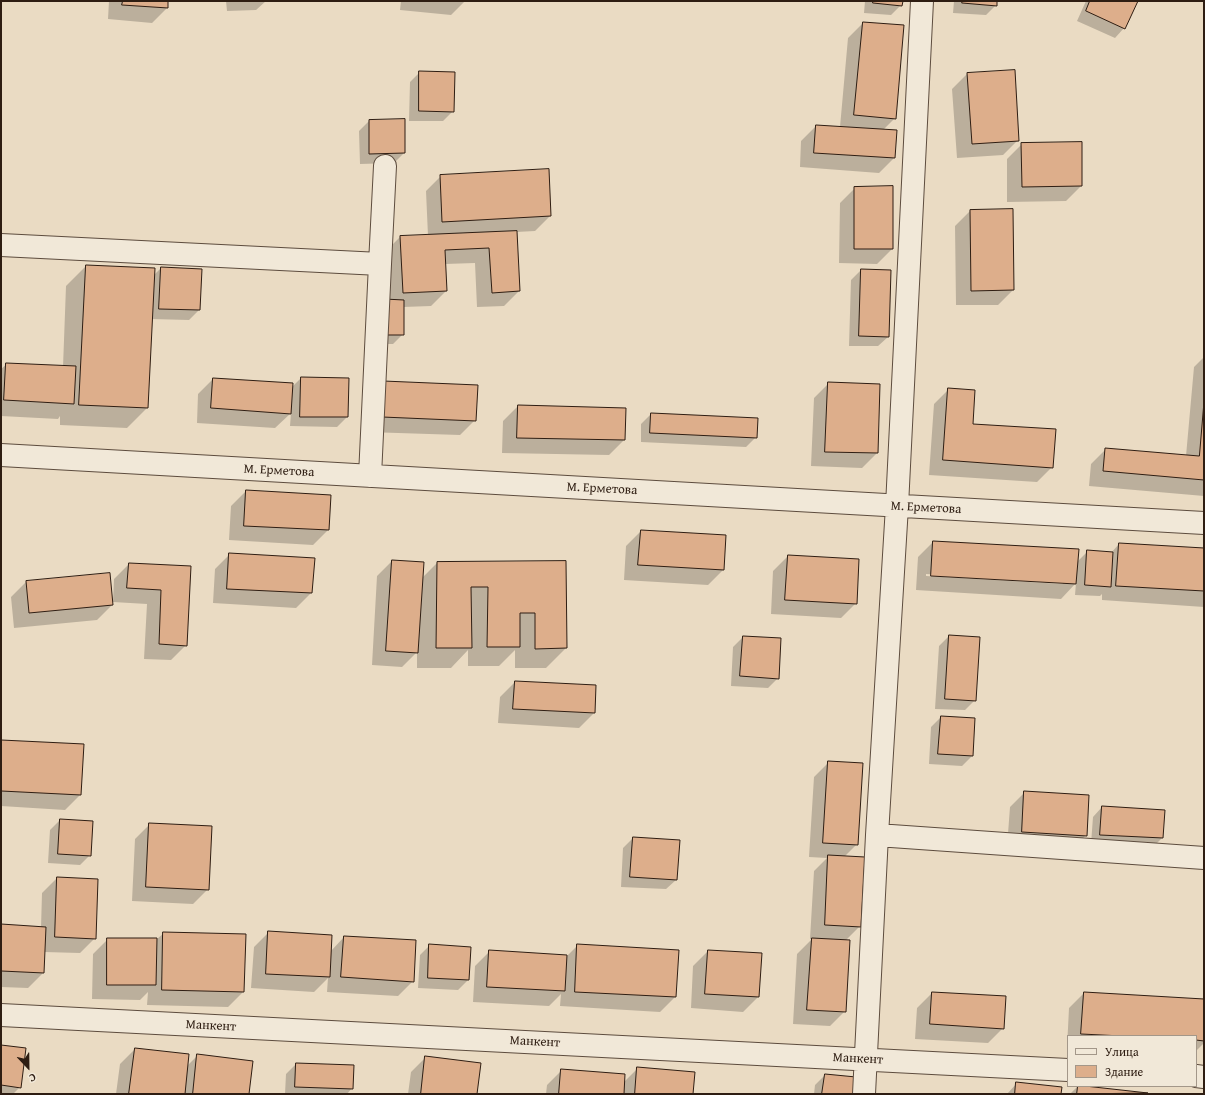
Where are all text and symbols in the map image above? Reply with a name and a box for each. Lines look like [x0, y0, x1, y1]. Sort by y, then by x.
street label: М. Ерметова [243, 461, 315, 481]
street label: М. Ерметова [566, 479, 638, 499]
street label: М. Ерметова [890, 498, 962, 518]
street label: Манкент [185, 1017, 237, 1035]
street label: Манкент [509, 1033, 561, 1051]
legend [1067, 1035, 1197, 1087]
text: Улица [1105, 1043, 1139, 1060]
north arrow [8, 1047, 48, 1087]
street label: Манкент [832, 1050, 884, 1068]
text: Здание [1105, 1063, 1143, 1080]
text: С [27, 1070, 38, 1087]

